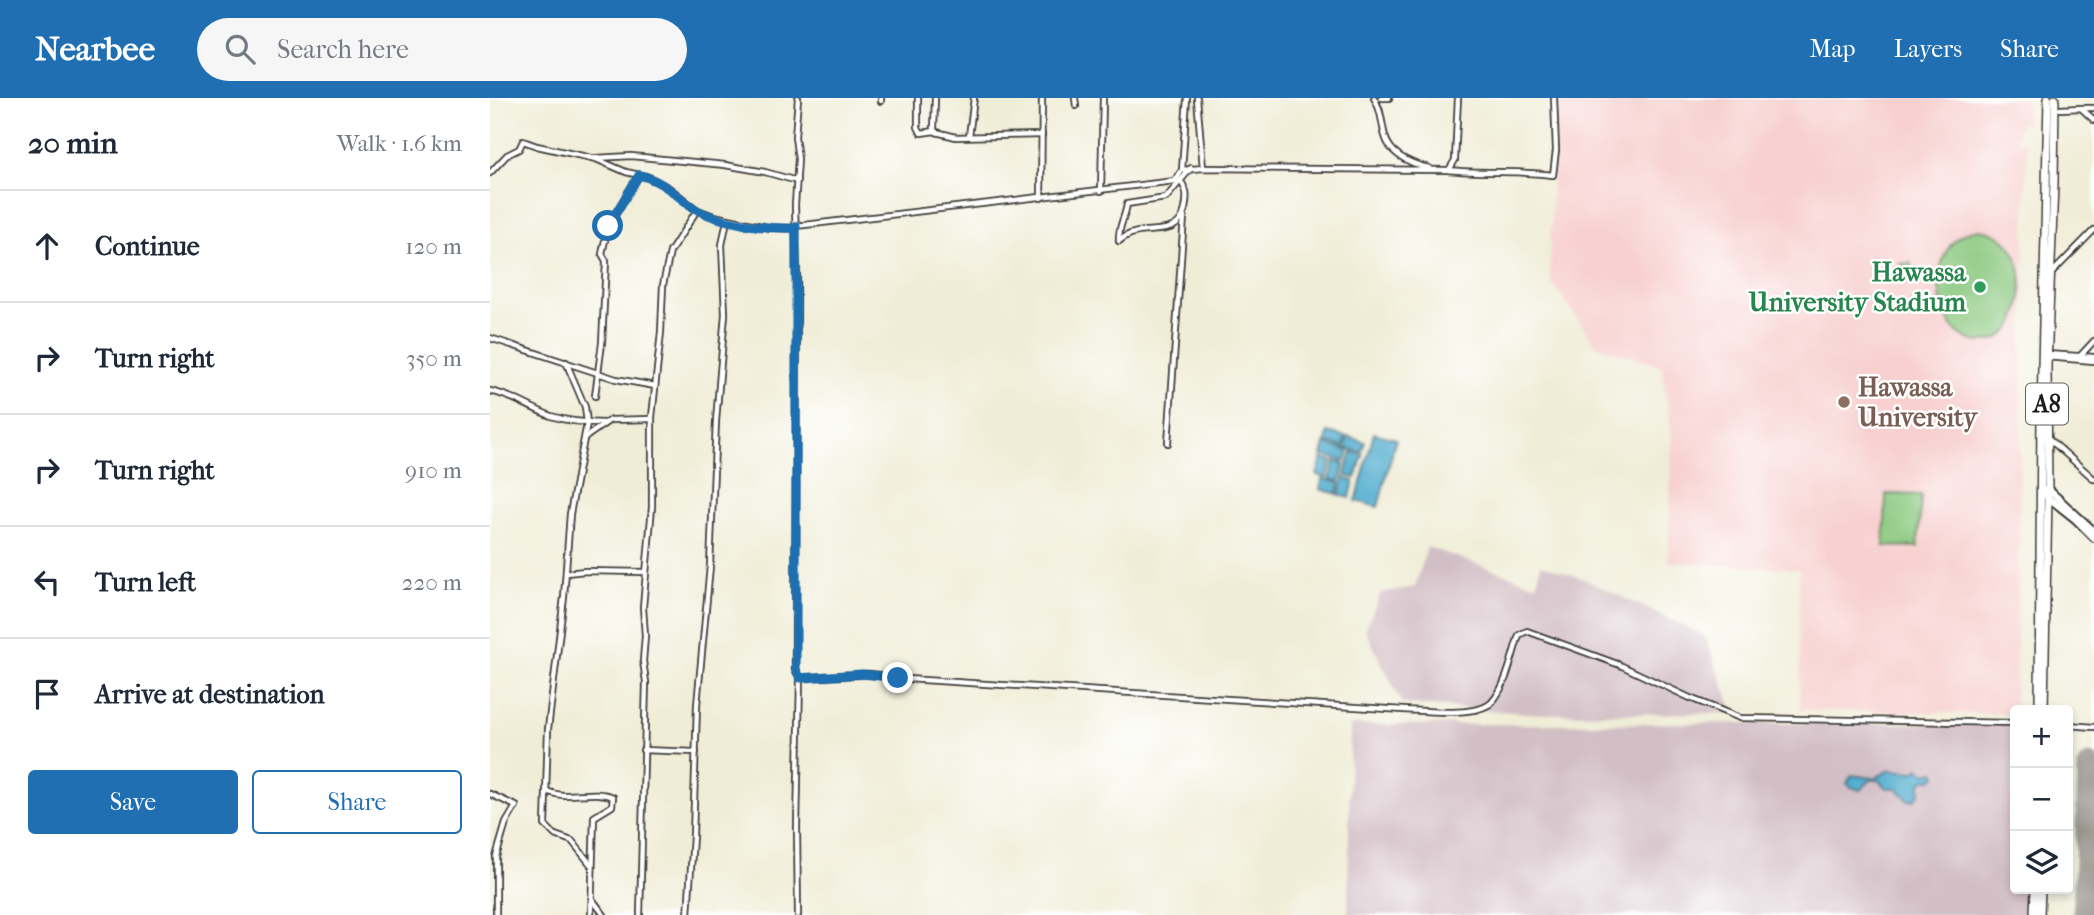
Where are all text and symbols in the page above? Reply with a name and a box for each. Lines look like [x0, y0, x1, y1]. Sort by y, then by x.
search box [197, 18, 687, 81]
text: Nearbee [35, 30, 155, 69]
icon: search [221, 30, 259, 68]
text: Search here [277, 34, 409, 65]
text: Map [1810, 35, 1856, 63]
text: Layers [1894, 35, 1962, 63]
text: Share [2000, 35, 2059, 63]
text: 20 min [28, 126, 118, 161]
text: Walk · 1.6 km [337, 130, 462, 157]
route start [592, 210, 623, 241]
icon: ahead [28, 227, 66, 265]
text: Continue [95, 231, 200, 262]
text: 120 m [405, 233, 462, 260]
place label: Hawassa University Stadium [1748, 257, 1967, 318]
marker: Hawassa University Stadium [1972, 279, 1988, 295]
icon: right [28, 339, 66, 377]
text: Turn right [95, 343, 215, 374]
text: 350 m [406, 345, 462, 372]
place label: Hawassa University [1857, 372, 1979, 433]
road number: A8 [2026, 384, 2068, 424]
marker: Hawassa University [1836, 394, 1852, 410]
icon: right [28, 451, 66, 489]
text: Turn right [95, 455, 215, 486]
text: 910 m [405, 457, 462, 484]
icon: left [28, 563, 66, 601]
text: Turn left [95, 567, 196, 598]
text: 220 m [402, 569, 462, 596]
route end [882, 662, 913, 693]
icon: arrive [28, 675, 66, 713]
text: Arrive at destination [95, 679, 325, 710]
map controls [2010, 705, 2073, 894]
button: + [2010, 705, 2073, 768]
button: − [2010, 768, 2073, 831]
button: Save [28, 770, 238, 834]
button: Share [252, 770, 462, 834]
button: layers [2010, 831, 2073, 894]

